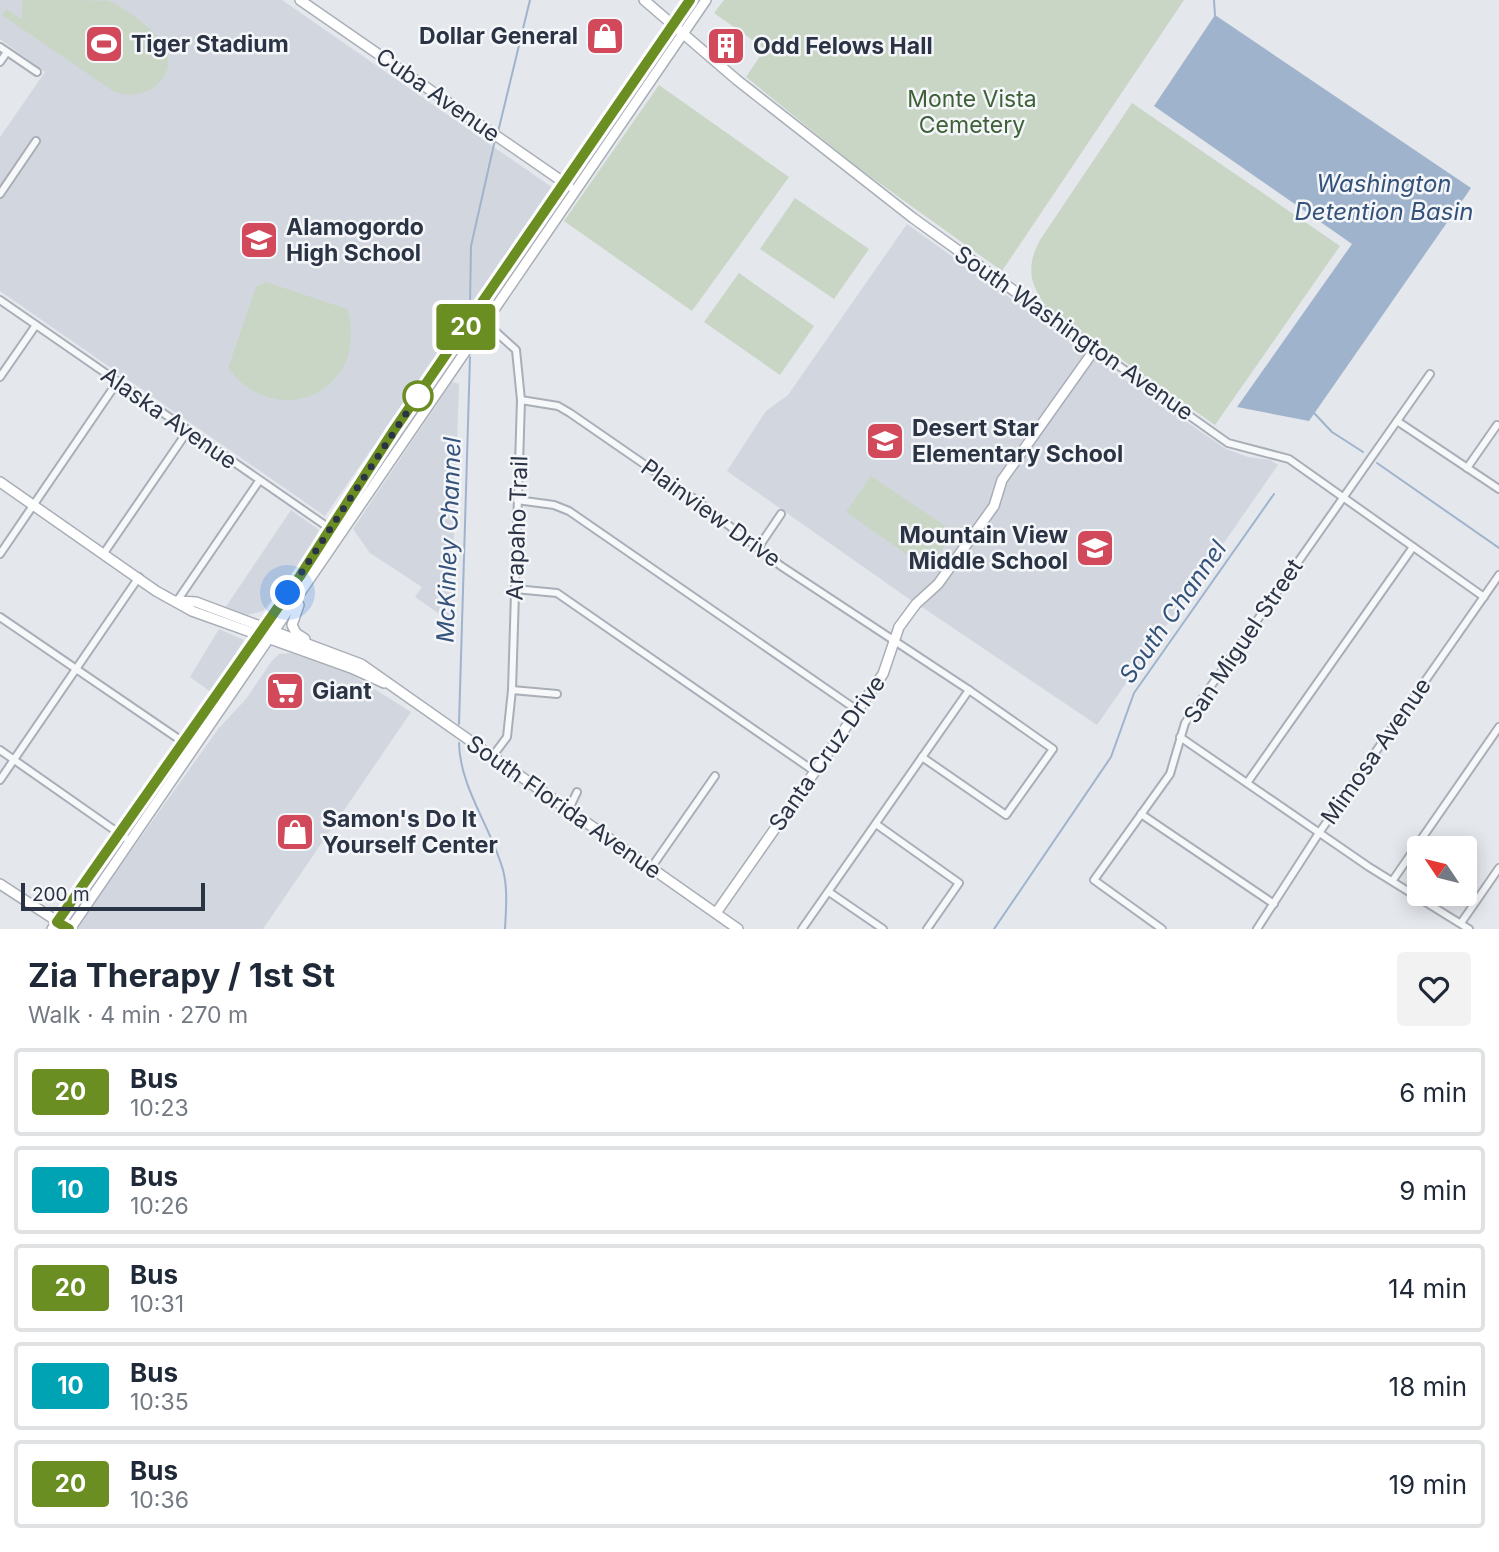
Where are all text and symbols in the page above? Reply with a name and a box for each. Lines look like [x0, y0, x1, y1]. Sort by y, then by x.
shop icon: Dollar General [584, 15, 626, 57]
place label: Dollar General [419, 22, 578, 50]
sports icon: Tiger Stadium [83, 23, 125, 65]
building icon: Odd Felows Hall [705, 25, 747, 67]
place label: Tiger Stadium [131, 30, 289, 58]
place label: Odd Felows Hall [753, 32, 933, 60]
street label: Cuba Avenue [371, 42, 505, 148]
park label: Monte Vista Cemetery [907, 85, 1037, 139]
water label: Washington Detention Basin [1295, 169, 1473, 226]
place label: Alamogordo High School [286, 213, 424, 267]
school or university icon: Alamogordo High School [238, 219, 280, 261]
street label: South Washington Avenue [949, 240, 1199, 426]
line badge: 20 [434, 304, 498, 350]
text: 20 [450, 312, 482, 341]
street label: Alaska Avenue [96, 361, 242, 475]
unlabelled marker [403, 381, 433, 411]
place label: Desert Star Elementary School [912, 414, 1123, 468]
school or university icon: Desert Star Elementary School [864, 420, 906, 462]
water label: McKinley Channel [430, 436, 467, 643]
street label: Plainview Drive [636, 453, 786, 573]
street label: Arapaho Trail [500, 455, 534, 601]
place label: Mountain View Middle School [900, 521, 1068, 575]
school or university icon: Mountain View Middle School [1074, 527, 1116, 569]
water label: South Channel [1113, 535, 1233, 689]
street label: San Miguel Street [1178, 553, 1309, 728]
your location [270, 575, 305, 610]
supermarket icon: Giant [264, 670, 306, 712]
street label: Santa Cruz Drive [763, 670, 891, 836]
street label: Mimosa Avenue [1315, 672, 1437, 830]
place label: Giant [312, 677, 372, 705]
street label: South Florida Avenue [461, 729, 667, 885]
place label: Samon's Do It Yourself Center [322, 805, 498, 859]
shop icon: Samon's Do It Yourself Center [274, 811, 316, 853]
north arrow [1407, 836, 1477, 906]
map controls [1407, 836, 1477, 906]
scale bar [21, 880, 205, 912]
text: 200 m [32, 883, 90, 906]
button: heart [1397, 952, 1471, 1026]
text: Zia Therapy / 1st St [28, 955, 335, 995]
text: Walk · 4 min · 270 m [28, 1001, 248, 1029]
text: Bus [130, 1063, 178, 1094]
text: 20 [55, 1077, 86, 1106]
text: 6 min [1399, 1077, 1467, 1108]
text: 10:23 [130, 1094, 189, 1122]
text: Bus [130, 1161, 178, 1192]
text: 10 [57, 1175, 84, 1204]
text: 9 min [1399, 1175, 1467, 1206]
text: 10:26 [130, 1192, 189, 1220]
text: Bus [130, 1259, 178, 1290]
text: 20 [55, 1273, 86, 1302]
text: 14 min [1388, 1273, 1467, 1304]
text: 10:31 [130, 1290, 184, 1318]
text: Bus [130, 1357, 178, 1388]
text: 10 [57, 1371, 84, 1400]
text: 18 min [1389, 1371, 1467, 1402]
text: 10:35 [130, 1388, 189, 1416]
text: Bus [130, 1455, 178, 1486]
text: 20 [55, 1469, 86, 1498]
text: 19 min [1389, 1469, 1467, 1500]
text: 10:36 [130, 1486, 189, 1514]

